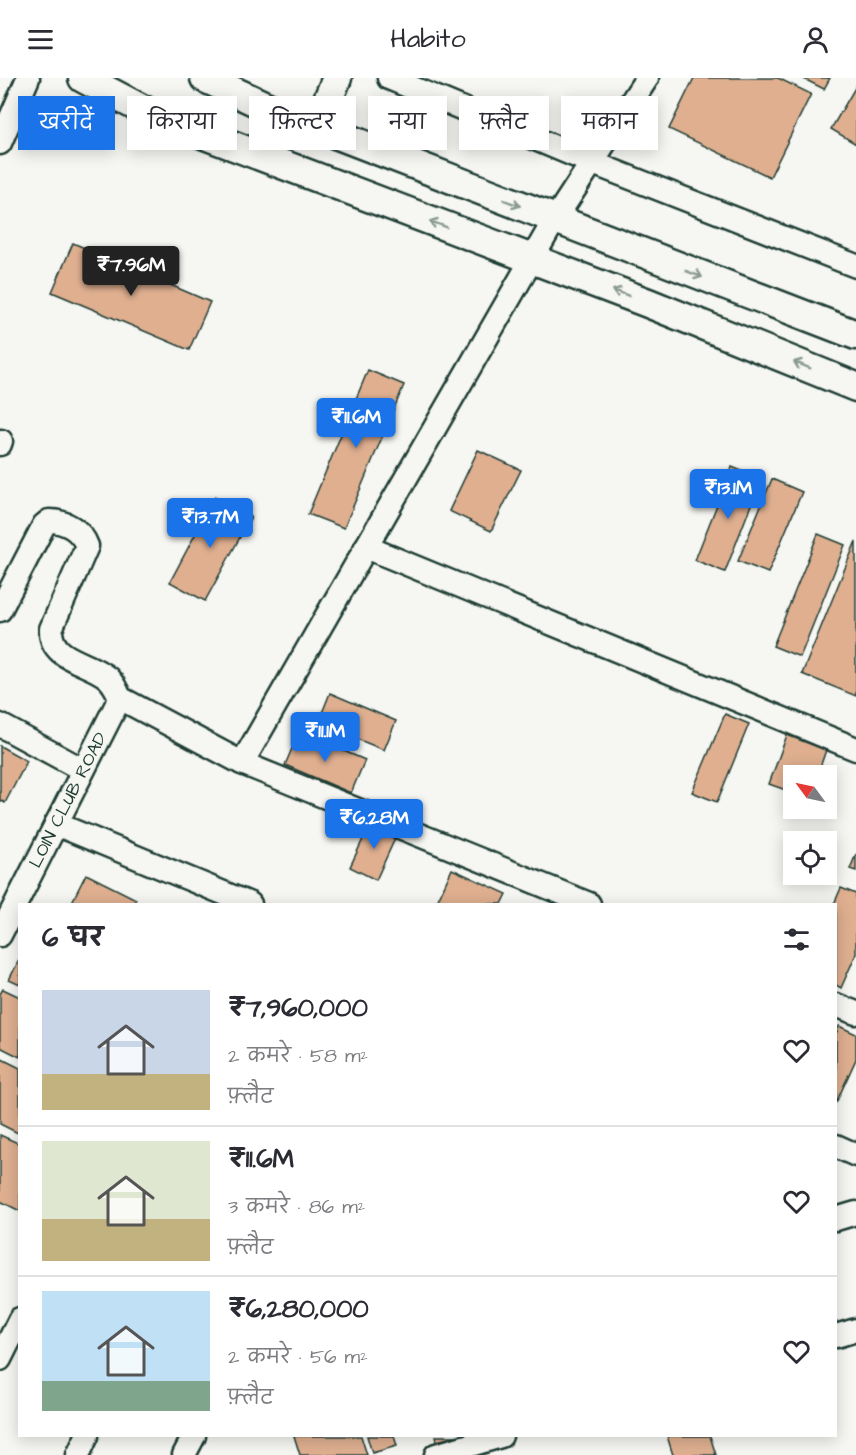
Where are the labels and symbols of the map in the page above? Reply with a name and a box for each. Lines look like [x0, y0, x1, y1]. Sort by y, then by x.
one-way arrow [503, 198, 521, 209]
one-way arrow [429, 217, 448, 228]
pin: ₹7.96M [82, 246, 180, 297]
one-way arrow [684, 269, 703, 280]
one-way arrow [612, 286, 630, 297]
one-way arrow [793, 359, 811, 370]
pin: ₹11.6M [307, 398, 405, 449]
pin: ₹13.1M [679, 469, 777, 520]
pin: ₹13.7M [161, 498, 259, 549]
pin: ₹11.1M [276, 712, 374, 763]
street label: LOIN CLUB ROAD [23, 728, 113, 872]
north arrow [783, 765, 837, 819]
pin: ₹6.28M [325, 799, 423, 850]

